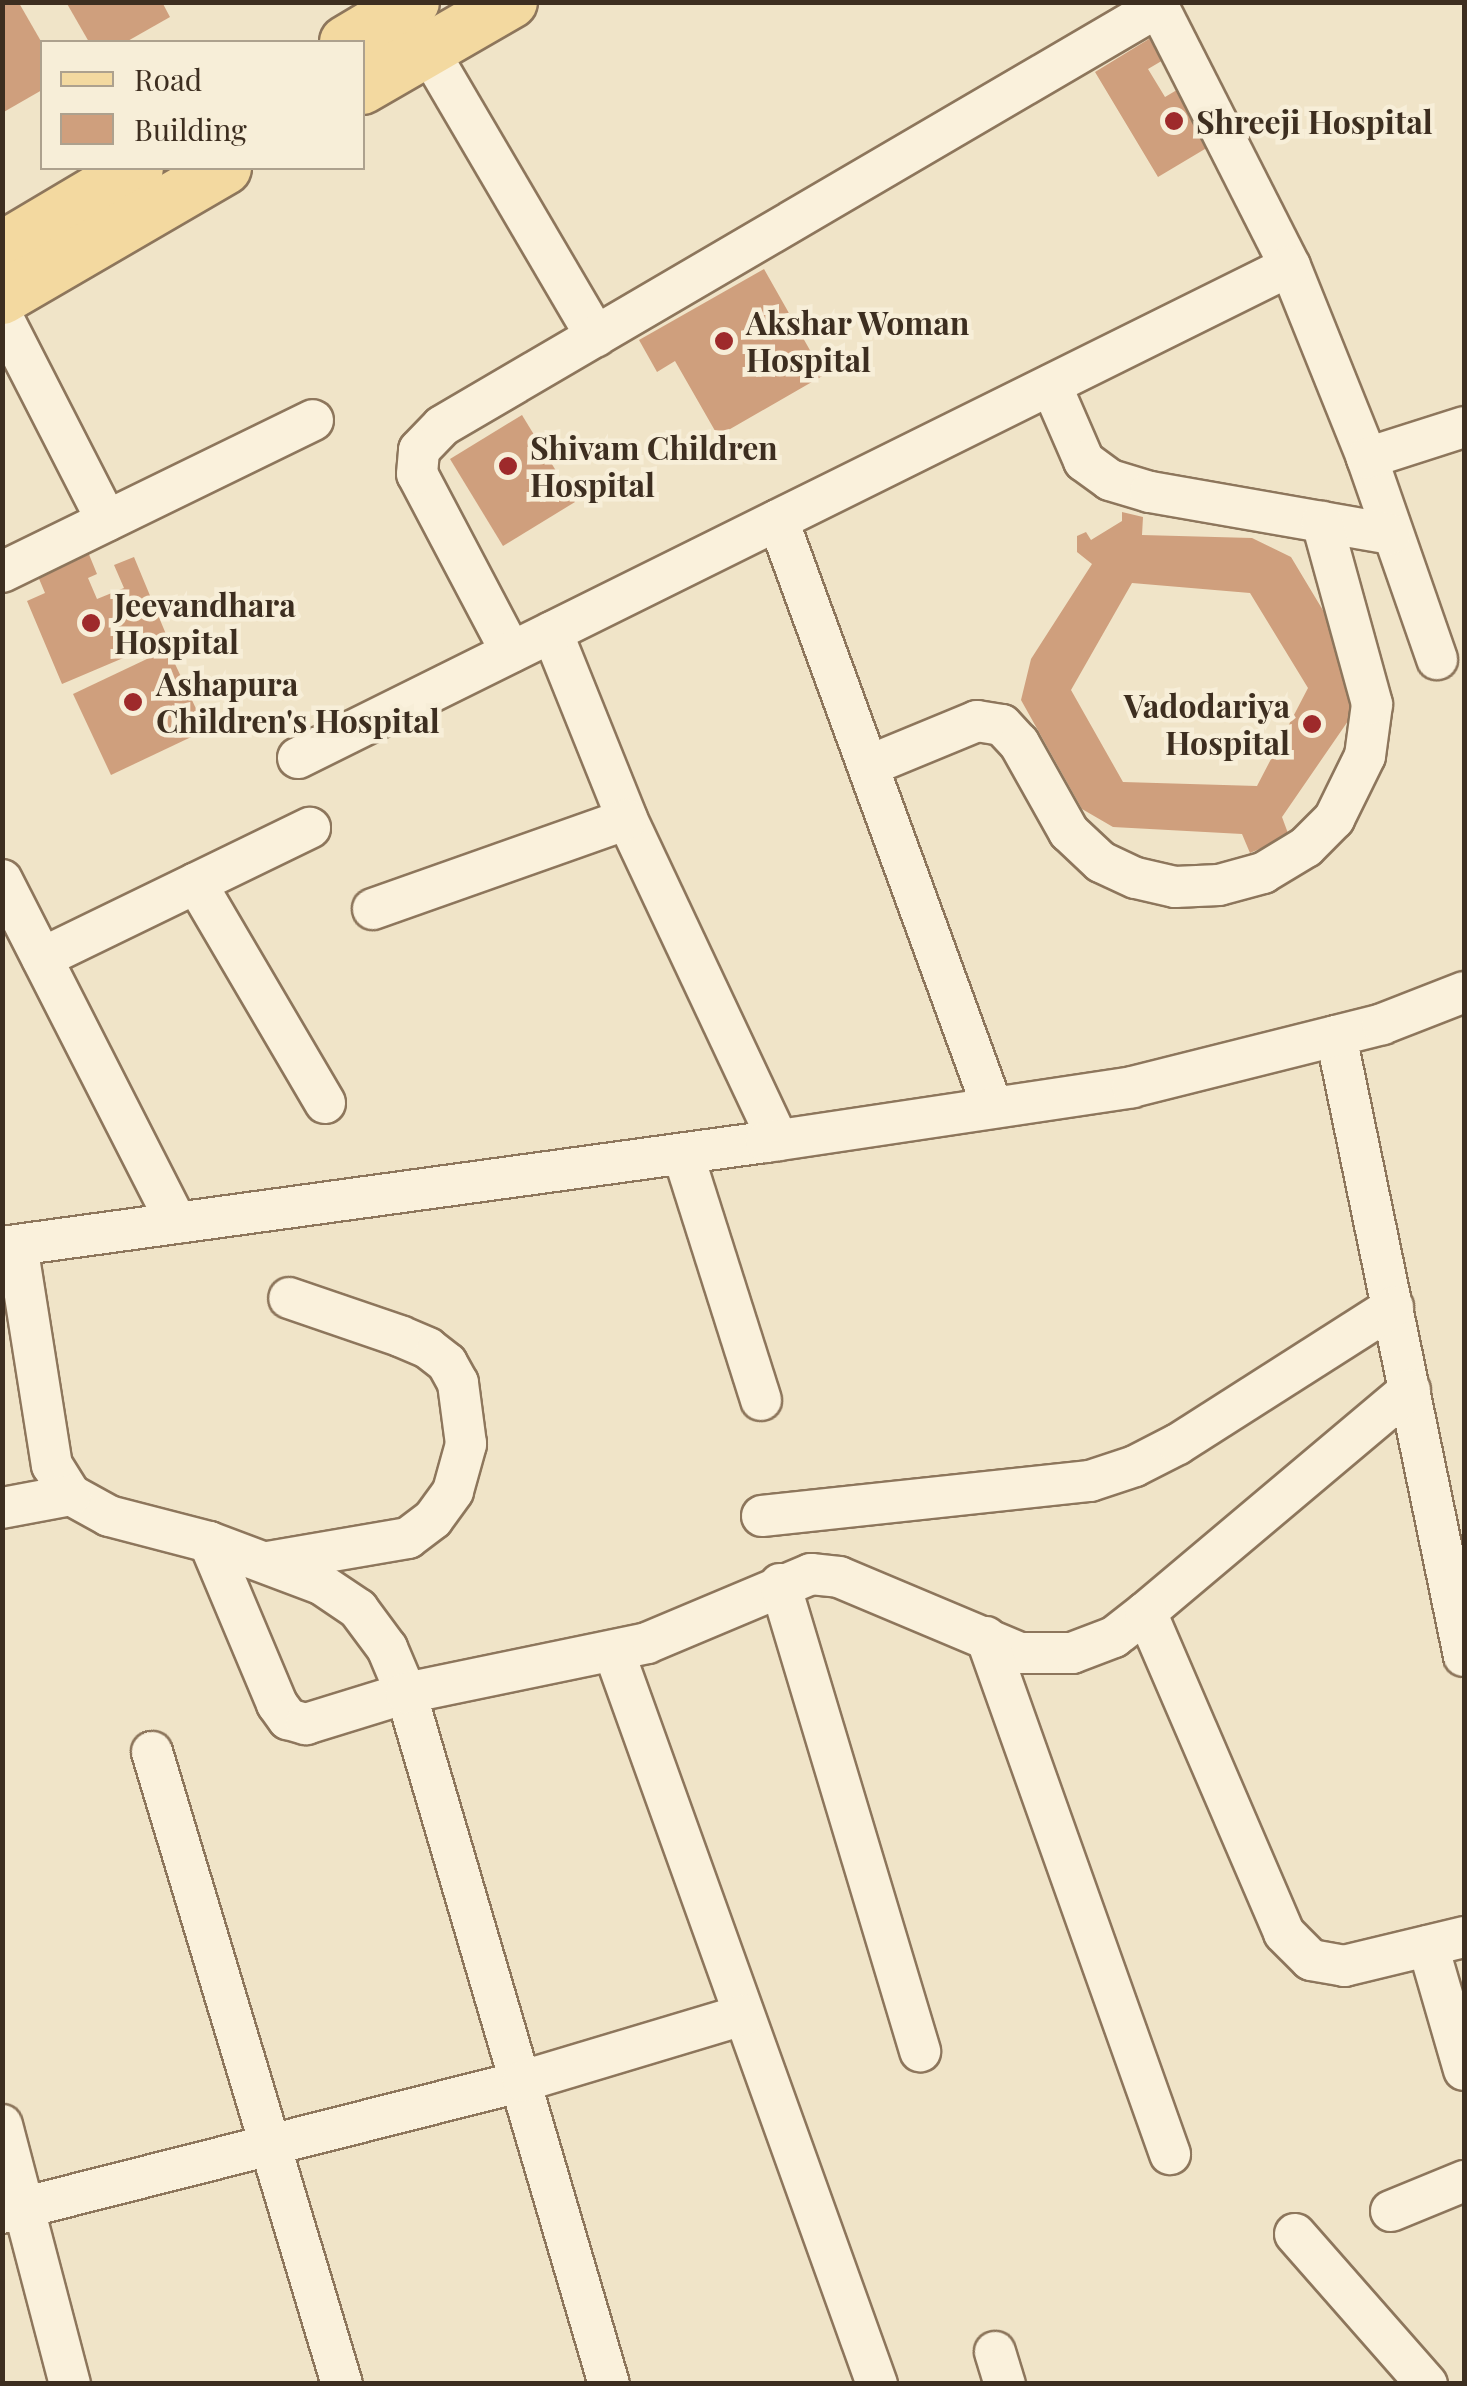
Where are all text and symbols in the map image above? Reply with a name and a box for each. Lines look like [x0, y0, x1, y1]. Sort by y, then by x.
legend [40, 40, 365, 170]
text: Road [134, 59, 202, 99]
place label: Shreeji Hospital [1196, 102, 1433, 140]
marker: Shreeji Hospital [1161, 108, 1187, 134]
text: Building [134, 109, 247, 149]
place label: Akshar Woman Hospital [746, 304, 971, 379]
marker: Akshar Woman Hospital [711, 328, 737, 354]
place label: Shivam Children Hospital [530, 429, 778, 504]
marker: Shivam Children Hospital [495, 453, 521, 479]
place label: Jeevandhara Hospital [114, 586, 296, 661]
marker: Jeevandhara Hospital [78, 610, 104, 636]
place label: Ashapura Children's Hospital [156, 665, 440, 740]
place label: Vadodariya Hospital [1124, 687, 1290, 762]
marker: Ashapura Children's Hospital [120, 689, 146, 715]
marker: Vadodariya Hospital [1299, 711, 1325, 737]

